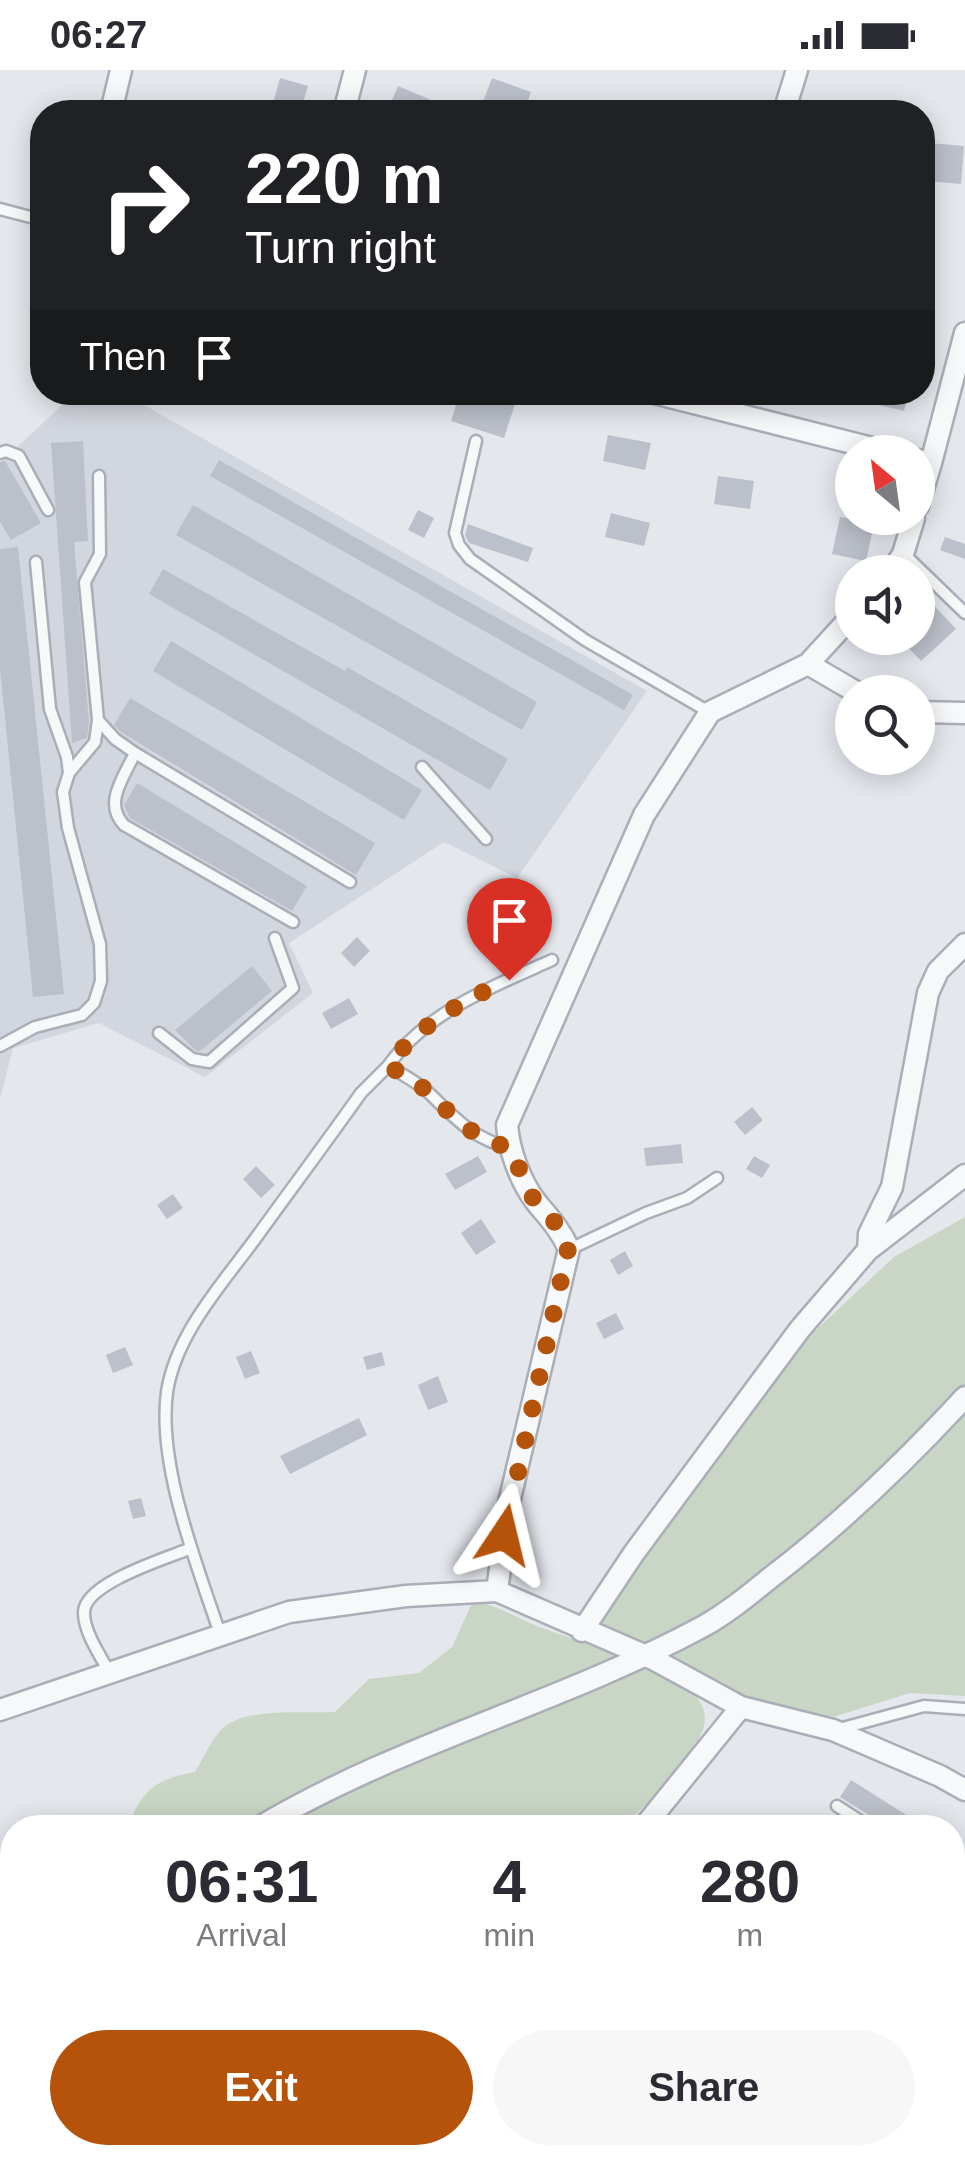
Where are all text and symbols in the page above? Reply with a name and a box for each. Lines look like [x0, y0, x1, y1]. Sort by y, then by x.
text: 06:27 [50, 14, 147, 56]
icon: right [80, 140, 210, 270]
text: 220 m [245, 140, 443, 218]
text: Turn right [245, 222, 436, 273]
icon: arrive [187, 330, 242, 385]
text: Then [80, 336, 167, 378]
north arrow [835, 435, 935, 535]
map controls [835, 435, 935, 775]
button: sound [835, 555, 935, 655]
button: search [835, 675, 935, 775]
pin [467, 878, 552, 981]
icon: arrive [482, 893, 537, 948]
position arrow [452, 1483, 556, 1587]
text: 06:31 [165, 1848, 318, 1915]
text: 4 [492, 1848, 526, 1915]
text: 280 [700, 1848, 800, 1915]
text: Arrival [196, 1917, 287, 1953]
text: min [483, 1917, 535, 1953]
text: m [737, 1917, 763, 1953]
button: Exit [50, 2030, 473, 2145]
button: Share [493, 2030, 915, 2145]

